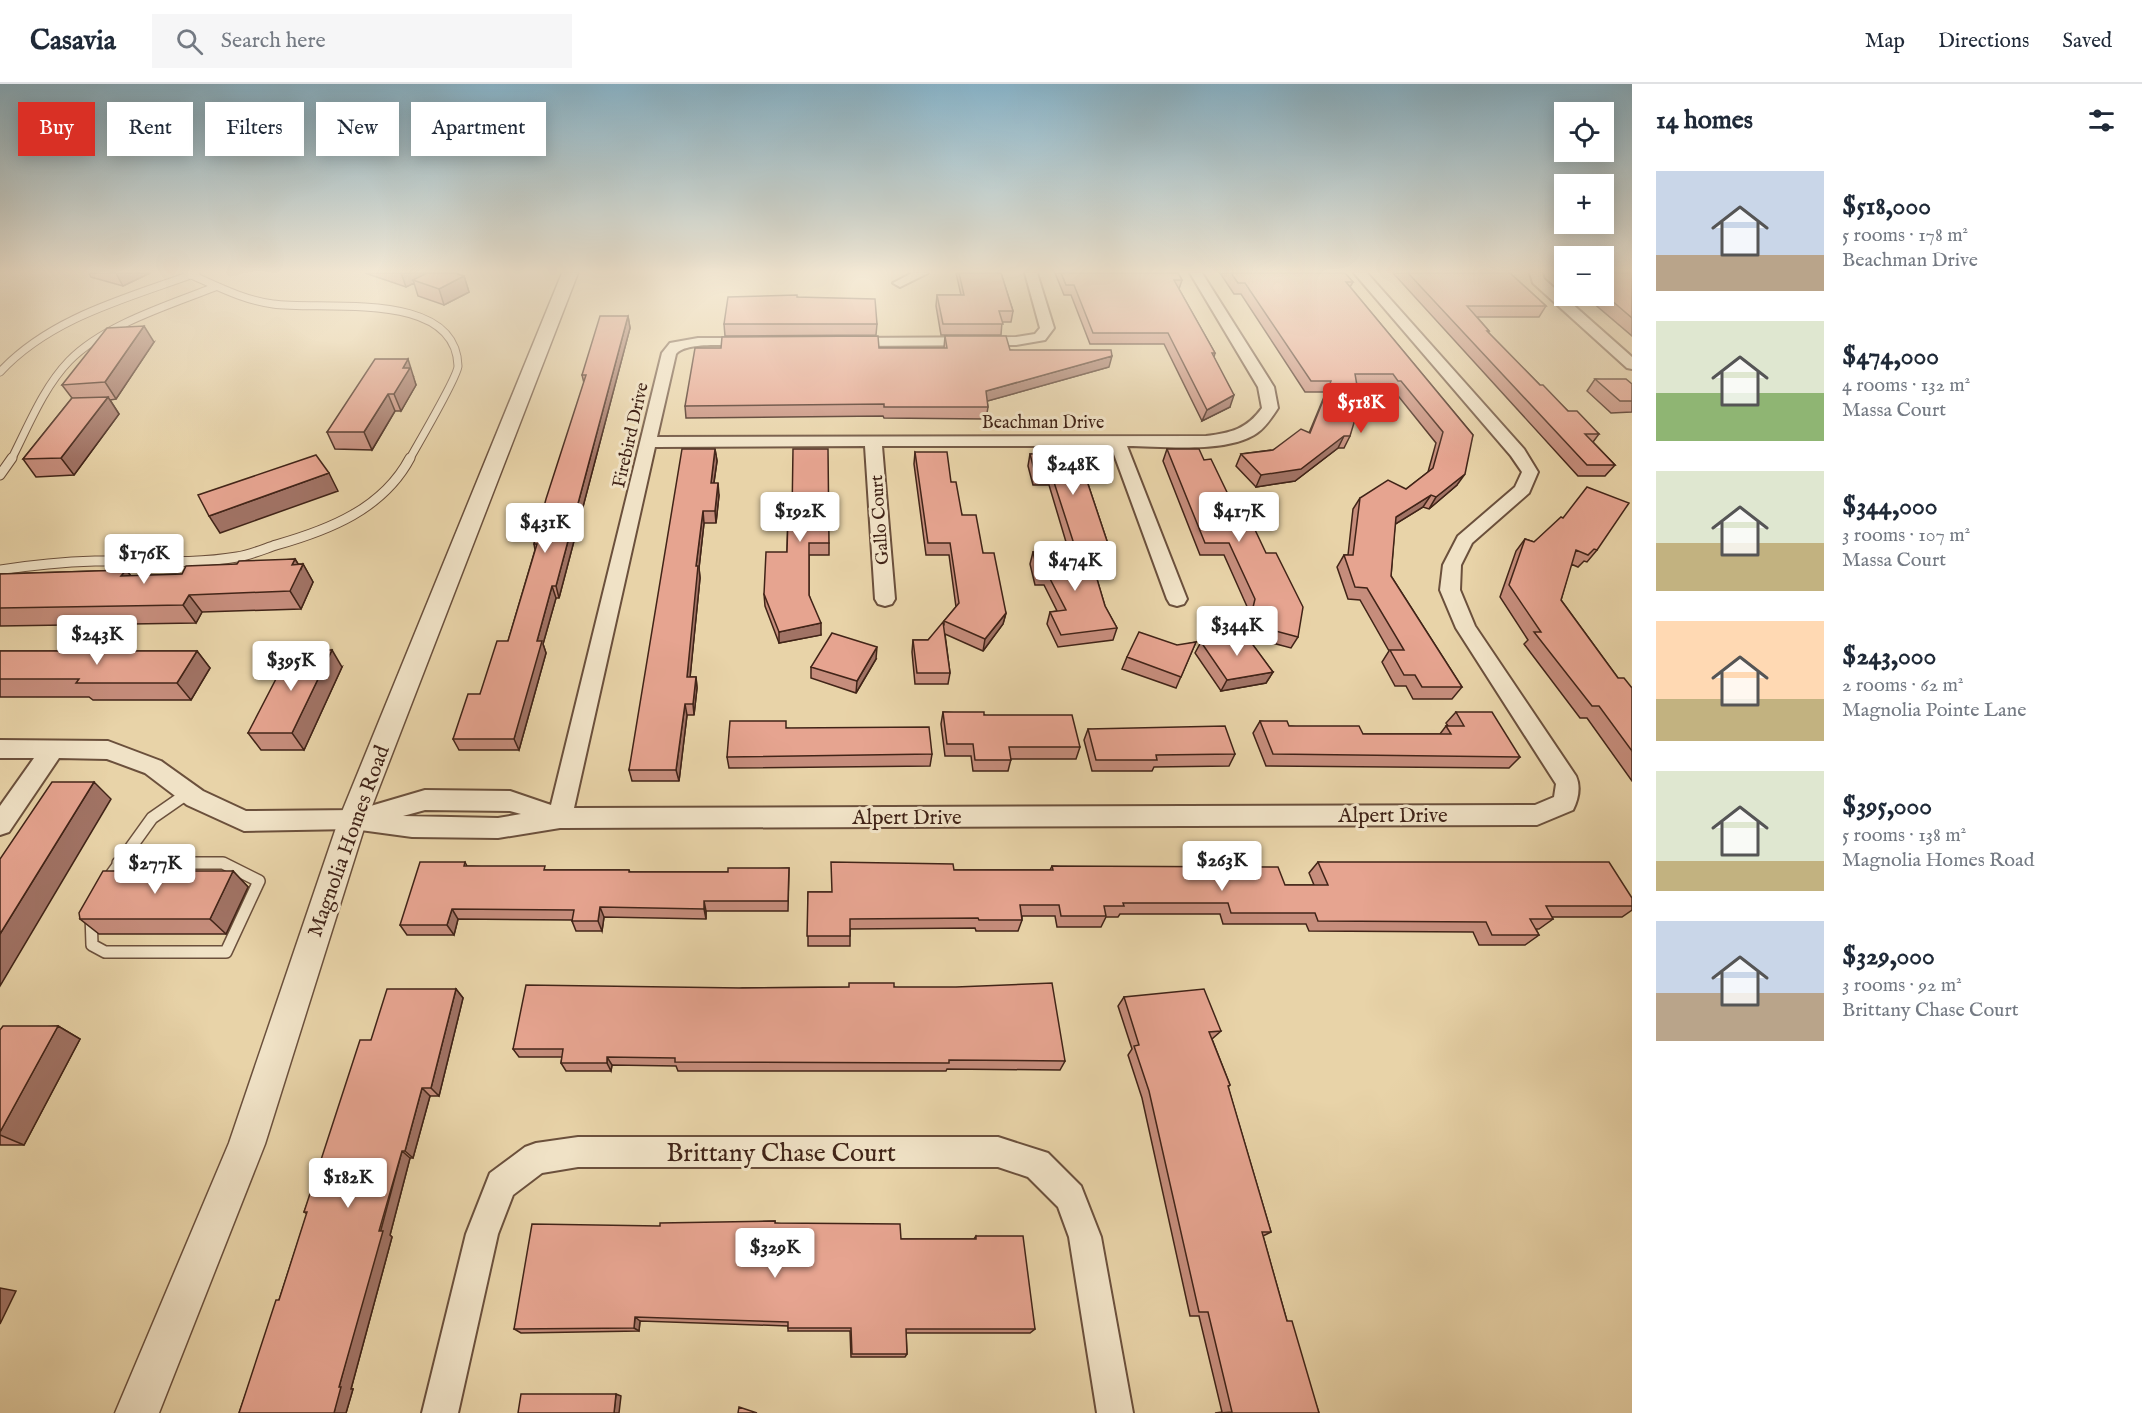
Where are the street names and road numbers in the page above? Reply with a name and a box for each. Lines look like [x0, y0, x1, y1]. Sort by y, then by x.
street label: Firebird Drive [608, 380, 655, 490]
street label: Beachman Drive [982, 412, 1104, 435]
street label: Gallo Court [866, 474, 895, 566]
street label: Magnolia Homes Road [302, 741, 397, 941]
street label: Alpert Drive [1337, 803, 1448, 830]
street label: Alpert Drive [851, 805, 962, 832]
street label: Brittany Chase Court [666, 1137, 896, 1170]

